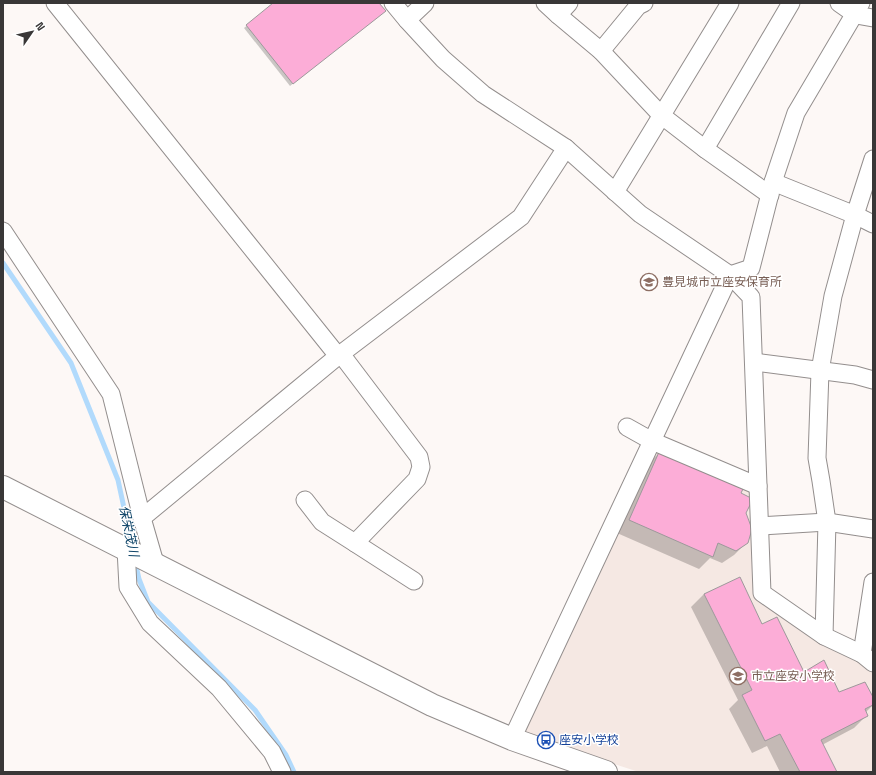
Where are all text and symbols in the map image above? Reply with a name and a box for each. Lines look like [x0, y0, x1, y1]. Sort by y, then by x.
north arrow [12, 12, 52, 52]
text: N [32, 19, 48, 33]
school or university icon: 豊見城市立座安保育所 [639, 272, 659, 292]
place label: 豊見城市立座安保育所 [662, 274, 782, 290]
water label: 保栄茂川 [115, 504, 143, 560]
school or university icon: 市立座安小学校 [728, 666, 748, 686]
place label: 市立座安小学校 [751, 668, 835, 684]
bus stop icon: 座安小学校 [536, 730, 556, 750]
place label: 座安小学校 [559, 732, 619, 748]

